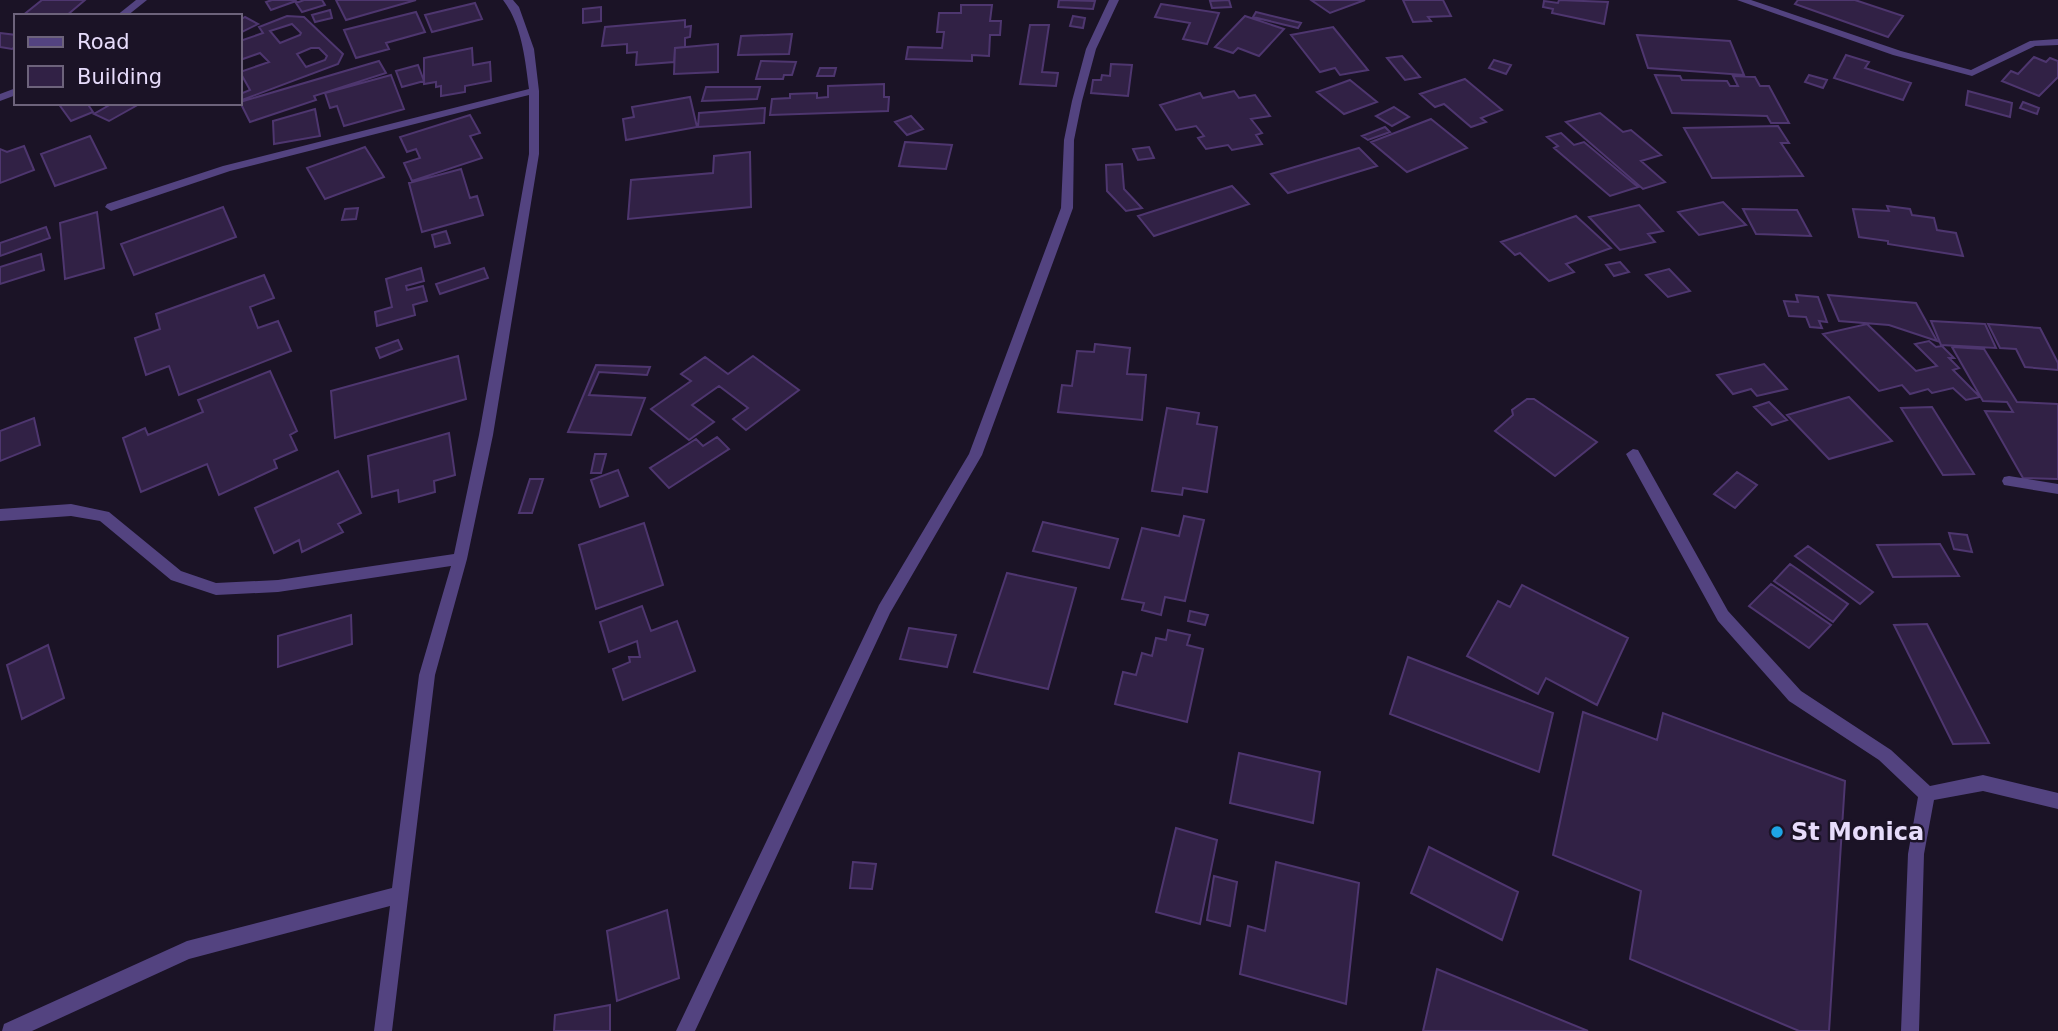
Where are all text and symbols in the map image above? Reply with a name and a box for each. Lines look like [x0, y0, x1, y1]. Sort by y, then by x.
legend [14, 14, 242, 105]
text: Road [77, 30, 130, 54]
text: Building [77, 65, 162, 89]
place label: St Monica [1791, 818, 1924, 846]
marker: St Monica [1769, 824, 1785, 840]

